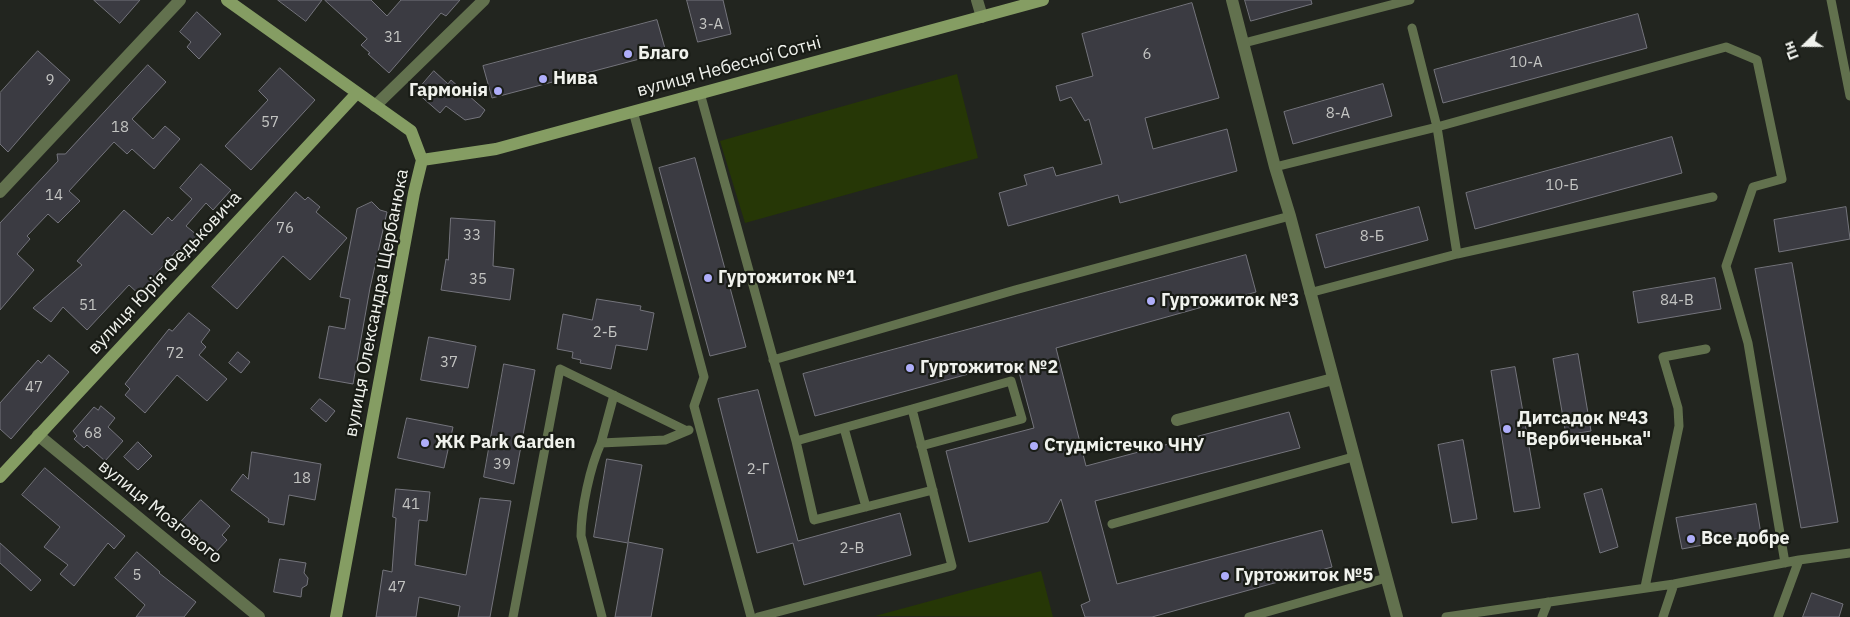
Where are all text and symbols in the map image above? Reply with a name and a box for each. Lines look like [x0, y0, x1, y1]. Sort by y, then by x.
house number: 3-А [699, 16, 723, 34]
north arrow [1780, 20, 1830, 70]
house number: 31 [384, 29, 402, 47]
street label: вулиця Небесної Сотні [635, 32, 823, 102]
text: Пн [1779, 39, 1803, 63]
place label: Благо [638, 43, 689, 65]
house number: 6 [1143, 46, 1151, 64]
marker: Благо [622, 48, 634, 60]
house number: 10-А [1509, 54, 1543, 72]
place label: Нива [553, 68, 598, 90]
house number: 9 [46, 72, 54, 90]
marker: Нива [537, 73, 549, 85]
place label: Гармонія [409, 80, 488, 102]
marker: Гармонія [492, 85, 504, 97]
house number: 8-А [1326, 105, 1350, 123]
house number: 57 [261, 114, 279, 132]
house number: 18 [111, 119, 129, 137]
street label: вулиця Олександра Щербанюка [340, 167, 414, 439]
house number: 10-Б [1545, 177, 1579, 195]
house number: 14 [45, 187, 63, 205]
street label: вулиця Юрія Федьковича [84, 187, 246, 359]
house number: 76 [276, 220, 294, 238]
house number: 33 [463, 227, 481, 245]
house number: 8-Б [1360, 228, 1384, 246]
place label: Гуртожиток №1 [718, 267, 856, 289]
house number: 35 [469, 271, 487, 289]
marker: Гуртожиток №1 [702, 272, 714, 284]
place label: Гуртожиток №3 [1161, 290, 1299, 312]
house number: 84-В [1660, 292, 1694, 310]
marker: Гуртожиток №3 [1145, 295, 1157, 307]
house number: 51 [79, 297, 97, 315]
house number: 2-Б [593, 324, 617, 342]
house number: 72 [166, 345, 184, 363]
house number: 37 [440, 354, 458, 372]
place label: Гуртожиток №2 [920, 357, 1058, 379]
marker: Гуртожиток №2 [904, 362, 916, 374]
house number: 47 [25, 379, 43, 397]
place label: Дитсадок №43 "Вербиченька" [1517, 408, 1651, 450]
marker: Дитсадок №43 "Вербиченька" [1501, 423, 1513, 435]
house number: 68 [84, 425, 102, 443]
place label: ЖК Park Garden [435, 432, 575, 454]
place label: Студмістечко ЧНУ [1044, 435, 1204, 457]
marker: ЖК Park Garden [419, 437, 431, 449]
marker: Студмістечко ЧНУ [1028, 440, 1040, 452]
street label: вулиця Мозгового [94, 456, 226, 568]
house number: 39 [493, 456, 511, 474]
house number: 2-Г [747, 461, 769, 479]
house number: 18 [293, 470, 311, 488]
house number: 41 [402, 496, 420, 514]
place label: Все добре [1701, 528, 1790, 550]
marker: Все добре [1685, 533, 1697, 545]
house number: 2-В [840, 540, 864, 558]
place label: Гуртожиток №5 [1235, 565, 1373, 587]
house number: 5 [133, 567, 141, 585]
marker: Гуртожиток №5 [1219, 570, 1231, 582]
house number: 47 [388, 579, 406, 597]

